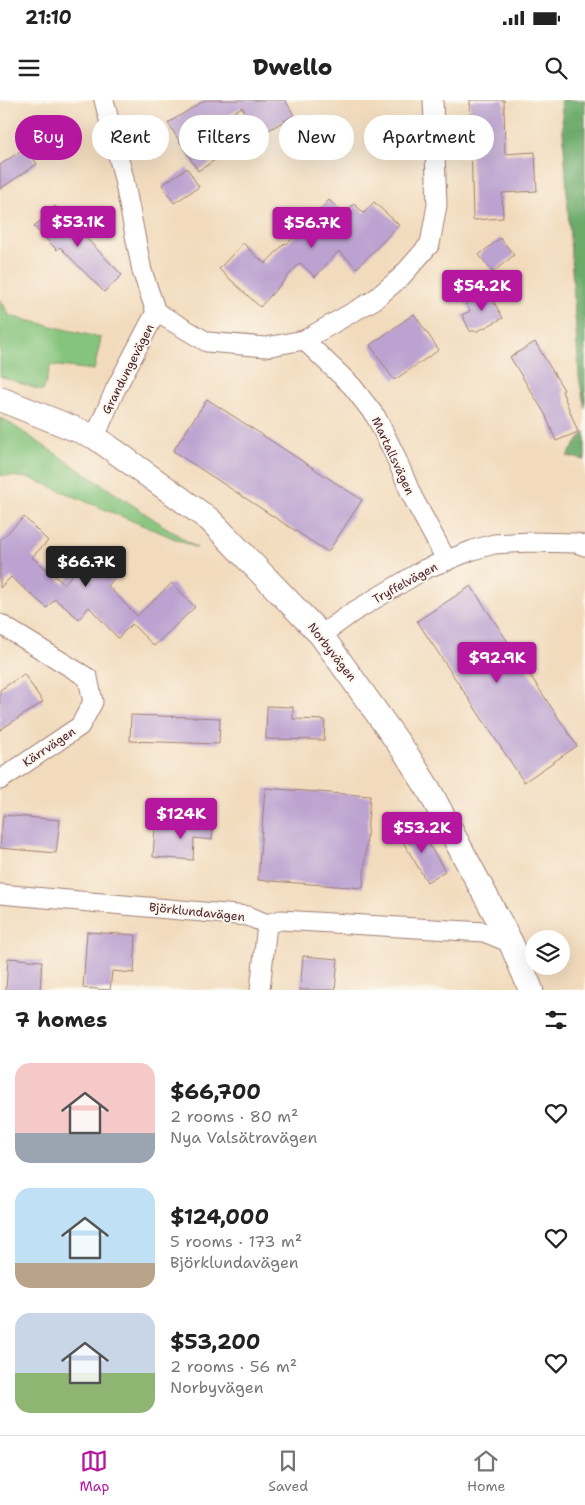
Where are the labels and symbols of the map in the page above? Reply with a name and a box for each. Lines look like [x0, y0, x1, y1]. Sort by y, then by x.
pin: $53.1K [37, 206, 119, 248]
pin: $56.7K [271, 206, 353, 249]
pin: $54.2K [441, 270, 523, 312]
street label: Grandungevägen [98, 321, 158, 417]
street label: Martallsvägen [368, 415, 418, 497]
pin: $66.7K [45, 546, 127, 588]
street label: Tryffelvägen [370, 559, 440, 607]
street label: Norbyvägen [304, 619, 360, 685]
pin: $92.9K [456, 642, 538, 684]
street label: Kärrvägen [19, 723, 79, 771]
pin: $124K [146, 798, 216, 840]
pin: $53.2K [381, 812, 463, 854]
street label: Björklundavägen [148, 899, 246, 925]

